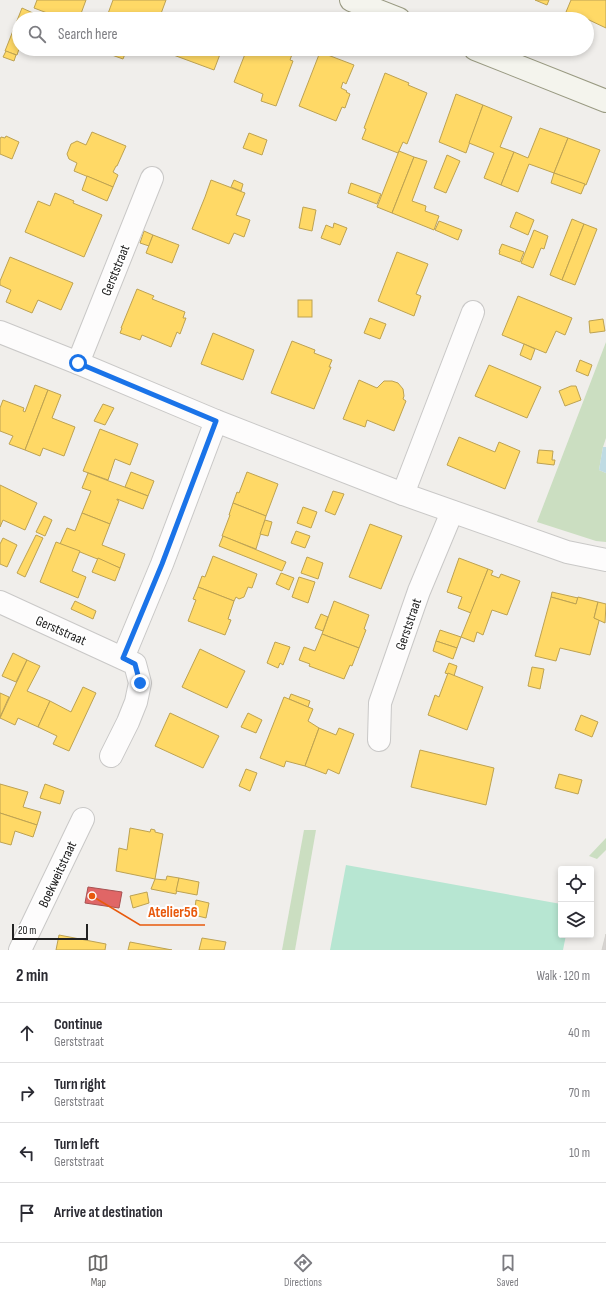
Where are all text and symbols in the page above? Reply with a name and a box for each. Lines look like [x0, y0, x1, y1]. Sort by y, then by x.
search box [12, 12, 594, 56]
icon: search [26, 23, 48, 45]
text: Search here [58, 25, 118, 44]
street label: Gerststraat [98, 242, 133, 298]
route start [69, 354, 87, 372]
street label: Gerststraat [392, 596, 425, 652]
street label: Gerststraat [33, 612, 89, 649]
route end [131, 674, 149, 692]
street label: Boekweitstraat [35, 838, 80, 910]
map controls [558, 866, 594, 938]
button: locate [558, 866, 594, 902]
callout: Atelier56 [140, 898, 205, 925]
button: layers [558, 902, 594, 938]
text: Atelier56 [147, 903, 198, 922]
scale bar [12, 922, 88, 941]
text: 20 m [18, 924, 36, 937]
text: 2 min [16, 966, 48, 986]
text: Walk · 120 m [537, 968, 590, 984]
text: Continue [54, 1015, 103, 1034]
icon: ahead [16, 1022, 38, 1044]
text: 40 m [568, 1025, 590, 1041]
text: Gerststraat [54, 1034, 104, 1050]
text: Turn right [54, 1075, 106, 1094]
icon: right [16, 1082, 38, 1104]
text: 70 m [569, 1085, 590, 1101]
text: Gerststraat [54, 1094, 104, 1110]
text: Turn left [54, 1135, 99, 1154]
icon: left [16, 1142, 38, 1164]
text: 10 m [569, 1145, 590, 1161]
text: Gerststraat [54, 1154, 104, 1170]
icon: arrive [16, 1202, 38, 1224]
text: Arrive at destination [54, 1203, 163, 1222]
tab: Map [87, 1252, 109, 1289]
tab: Directions [284, 1252, 322, 1289]
tab: Saved [497, 1252, 519, 1289]

